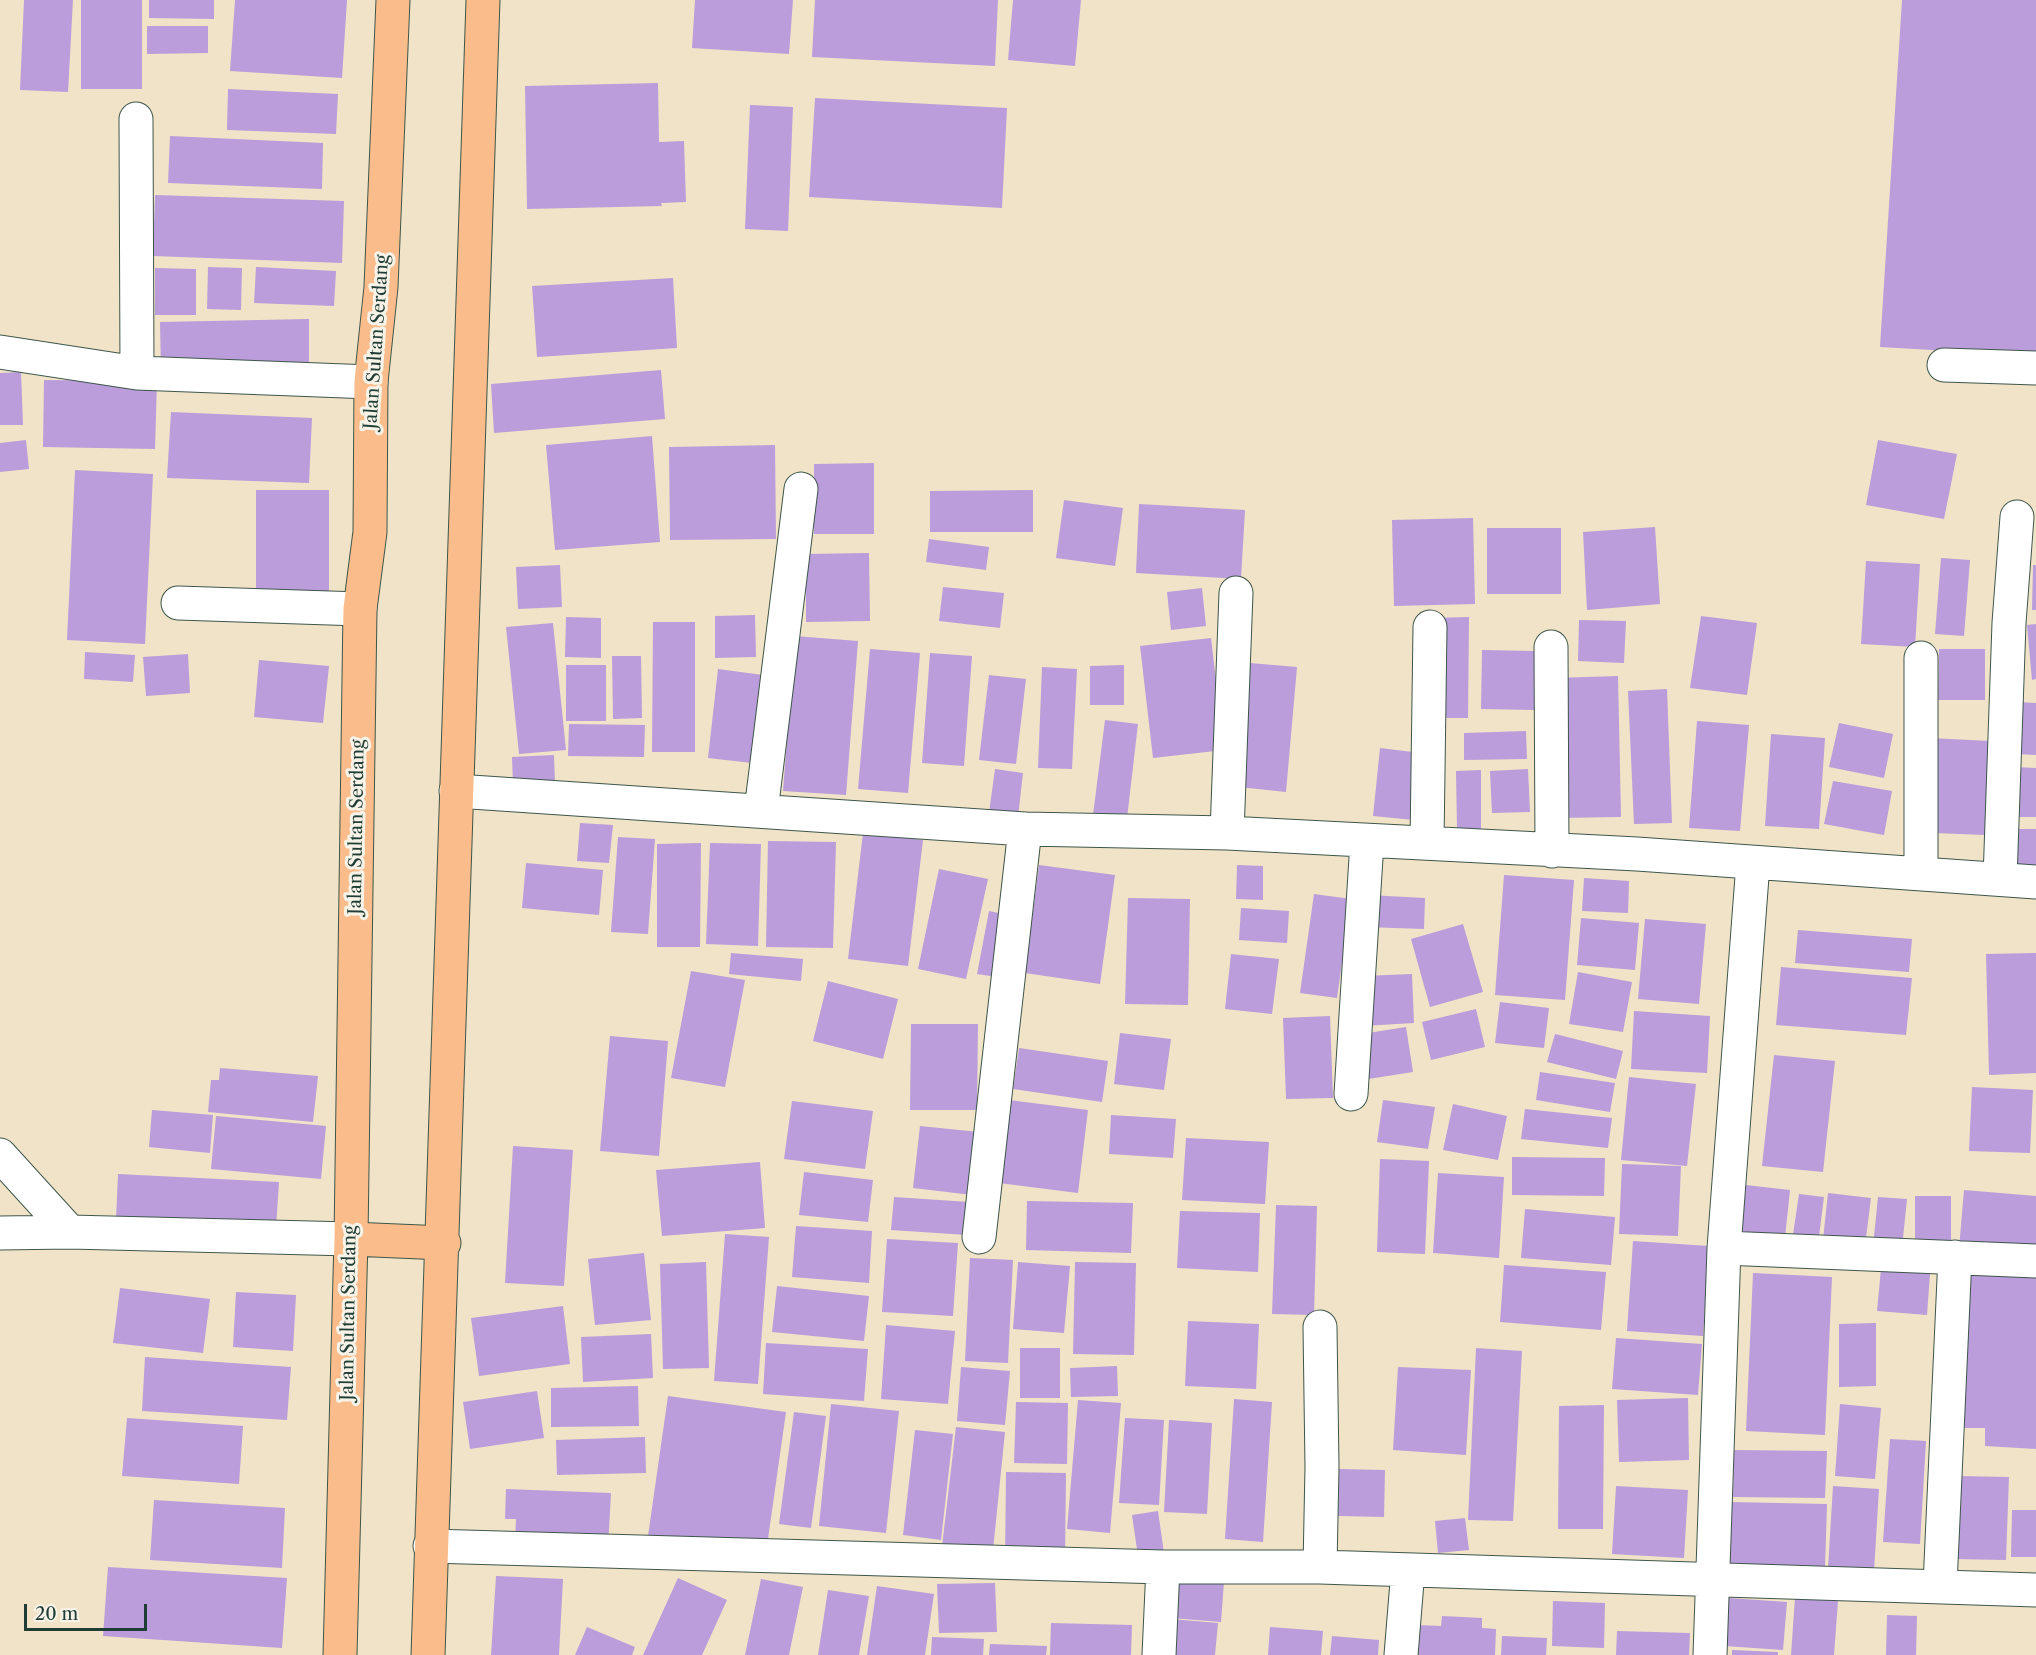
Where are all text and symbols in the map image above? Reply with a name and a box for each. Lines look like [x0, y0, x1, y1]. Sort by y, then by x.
street label: Jalan Sultan Serdang [360, 254, 394, 430]
street label: Jalan Sultan Serdang [345, 739, 369, 915]
street label: Jalan Sultan Serdang [337, 1225, 361, 1401]
scale bar [27, 1592, 150, 1630]
text: 20 m [35, 1603, 78, 1625]

